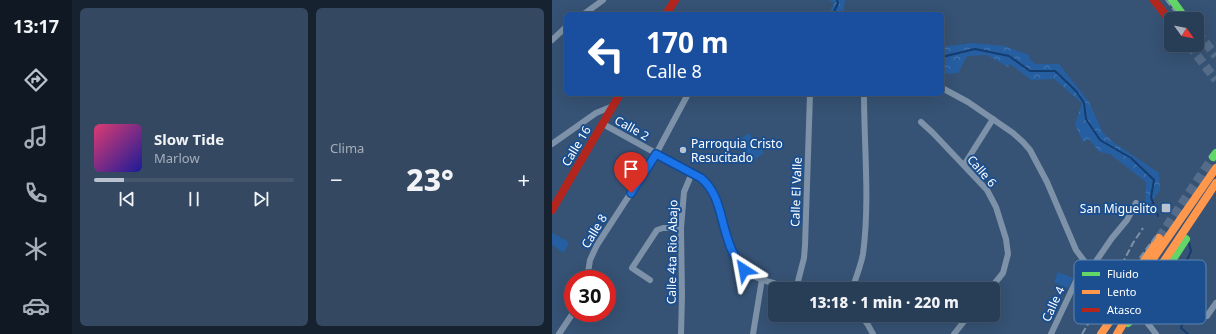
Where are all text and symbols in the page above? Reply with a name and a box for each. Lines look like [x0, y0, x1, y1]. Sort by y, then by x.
north arrow [1164, 12, 1204, 52]
map controls [1164, 12, 1204, 52]
text: 13:17 [13, 14, 59, 38]
text: 170 m [646, 23, 729, 61]
icon: left [580, 28, 632, 80]
text: Calle 8 [646, 59, 702, 83]
icon: directions [22, 66, 50, 94]
street label: Calle 2 [612, 112, 653, 145]
icon: music [22, 123, 50, 151]
street label: Calle 16 [557, 123, 595, 169]
text: Slow Tide [154, 129, 224, 149]
place label: Parroquia Cristo Resucitado [691, 135, 783, 166]
text: Clima [330, 139, 364, 157]
marker: Parroquia Cristo Resucitado [678, 145, 688, 155]
text: Marlow [154, 149, 200, 167]
street label: Calle 6 [963, 151, 1001, 191]
pin [614, 152, 648, 193]
street label: Calle El Valle [786, 157, 806, 227]
icon: arrive [620, 158, 642, 180]
text: 23° [406, 159, 454, 200]
text: − [330, 164, 343, 194]
text: + [517, 164, 530, 194]
icon: phone [22, 179, 50, 207]
icon: previous [116, 188, 138, 210]
icon: pause [183, 188, 205, 210]
icon: next [250, 188, 272, 210]
street label: Calle 4ta Rio Abajo [663, 200, 681, 304]
place label: San Miguelito [1080, 200, 1157, 217]
marker: San Miguelito [1160, 202, 1172, 214]
street label: Calle 8 [577, 211, 611, 251]
icon: climate [22, 235, 50, 263]
position arrow [723, 249, 765, 291]
legend [1074, 260, 1206, 324]
text: Fluido [1107, 266, 1139, 281]
speed limit sign: 30 [564, 270, 616, 322]
street label: Calle 4 [1037, 283, 1069, 324]
text: Lento [1107, 284, 1137, 299]
icon: car [22, 292, 50, 320]
text: 13:18 · 1 min · 220 m [809, 292, 959, 312]
text: Atasco [1107, 302, 1142, 317]

